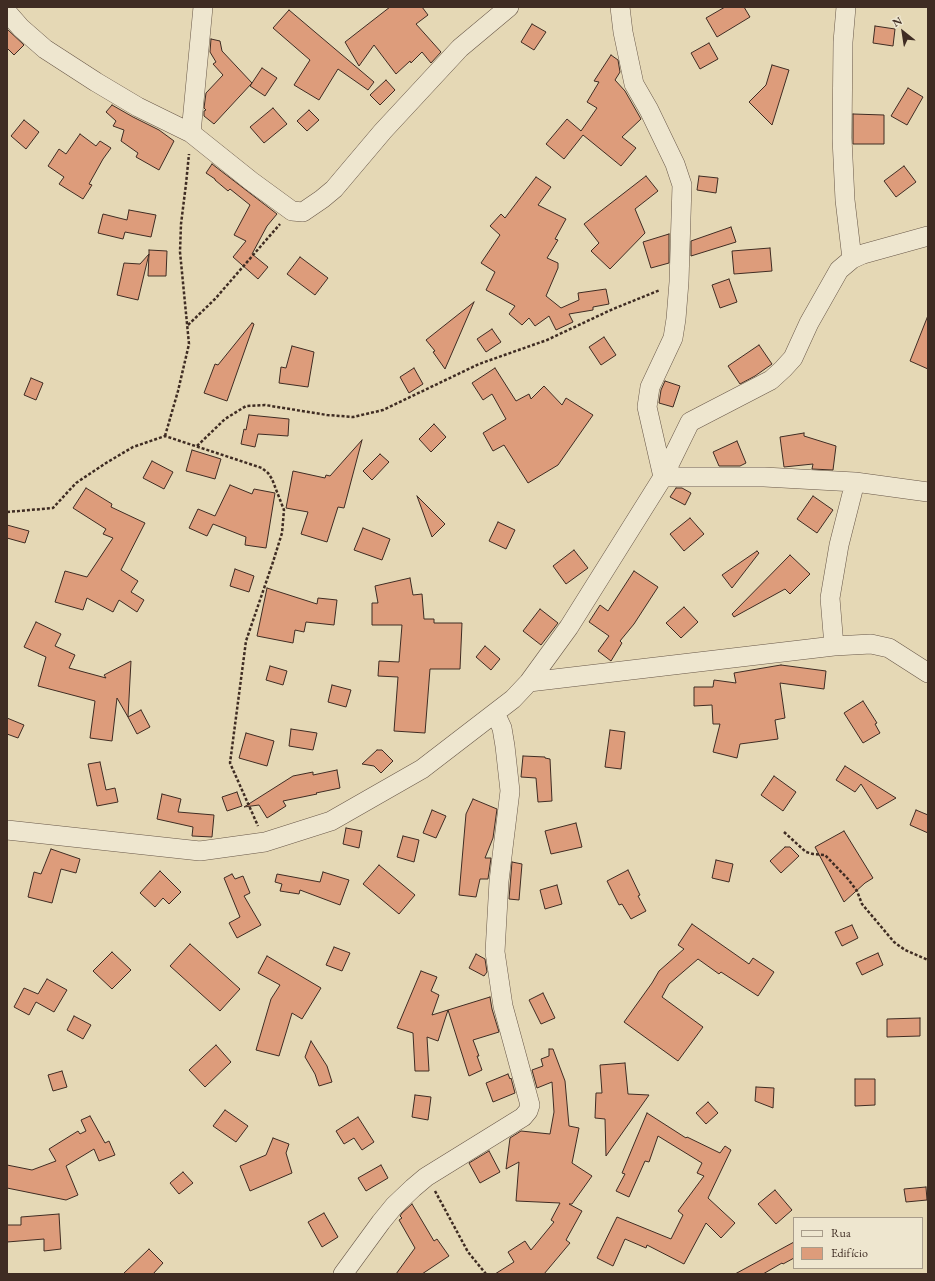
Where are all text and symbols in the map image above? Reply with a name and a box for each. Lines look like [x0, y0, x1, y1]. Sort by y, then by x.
north arrow [883, 12, 923, 52]
text: N [890, 13, 904, 30]
legend [793, 1217, 923, 1269]
text: Rua [831, 1225, 851, 1241]
text: Edifício [831, 1245, 868, 1261]

